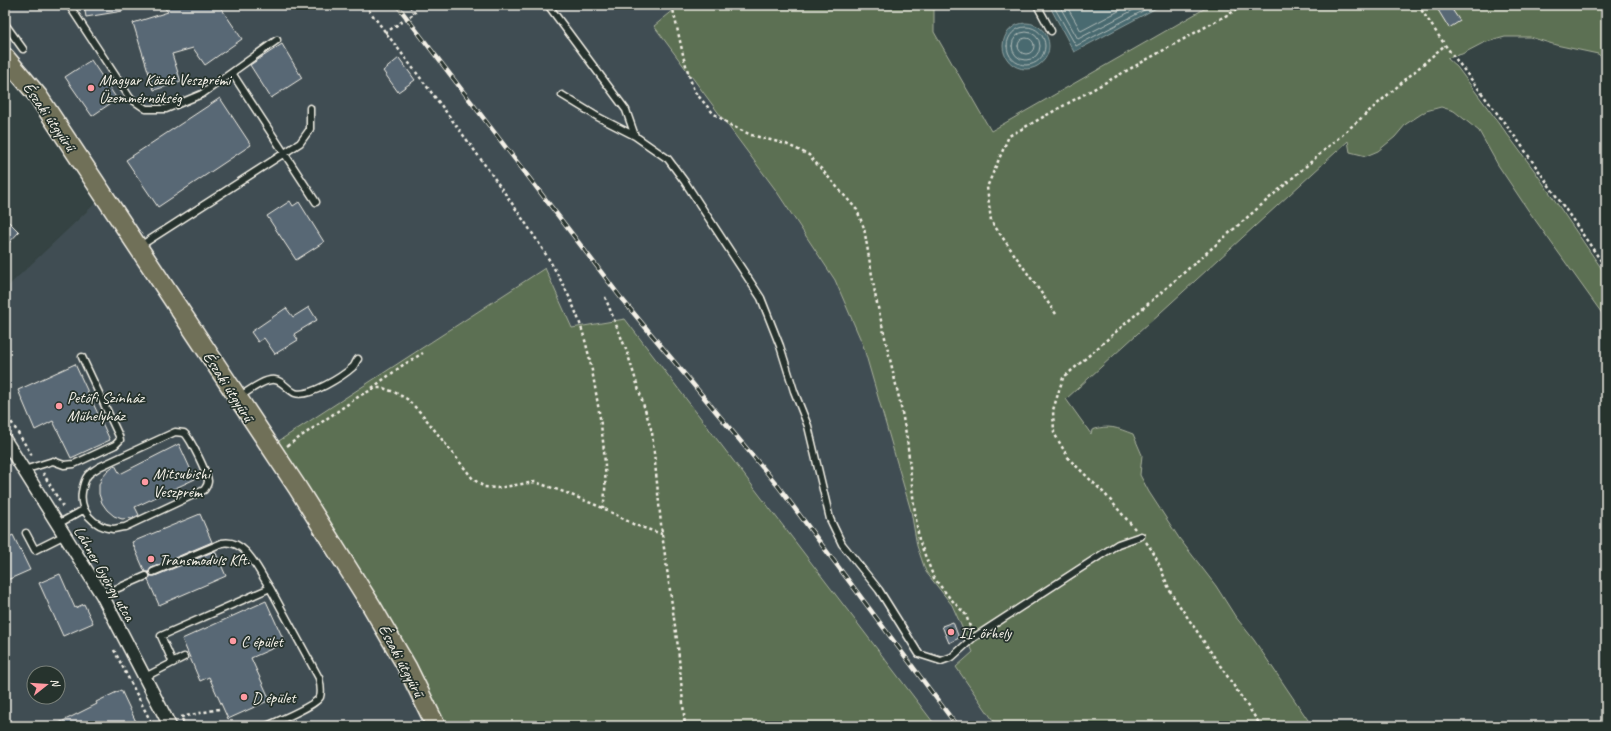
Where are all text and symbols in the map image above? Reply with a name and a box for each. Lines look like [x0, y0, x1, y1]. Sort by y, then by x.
place label: Magyar Közút Veszprémi Üzemmérnökség [99, 70, 232, 108]
street label: Északi útgyűrű [18, 79, 82, 157]
marker: Magyar Közút Veszprémi Üzemmérnökség [86, 83, 96, 93]
street label: Északi útgyűrű [198, 348, 260, 428]
place label: Petőfi Színház Műhelyház [67, 388, 146, 426]
marker: Petőfi Színház Műhelyház [54, 401, 64, 411]
place label: Mitsubishi Veszprém [153, 464, 212, 502]
marker: Mitsubishi Veszprém [140, 477, 150, 487]
street label: Láhner György utca [69, 523, 140, 626]
place label: Transmoduls Kft. [159, 550, 251, 570]
marker: Transmoduls Kft. [146, 554, 156, 564]
street label: Északi útgyűrű [374, 621, 430, 703]
place label: II. őrhely [959, 623, 1013, 643]
marker: II. őrhely [946, 627, 956, 637]
place label: C épület [241, 632, 284, 652]
marker: C épület [228, 636, 238, 646]
north arrow [26, 665, 66, 705]
text: N [48, 677, 64, 689]
place label: D épület [252, 688, 297, 708]
marker: D épület [239, 692, 249, 702]

